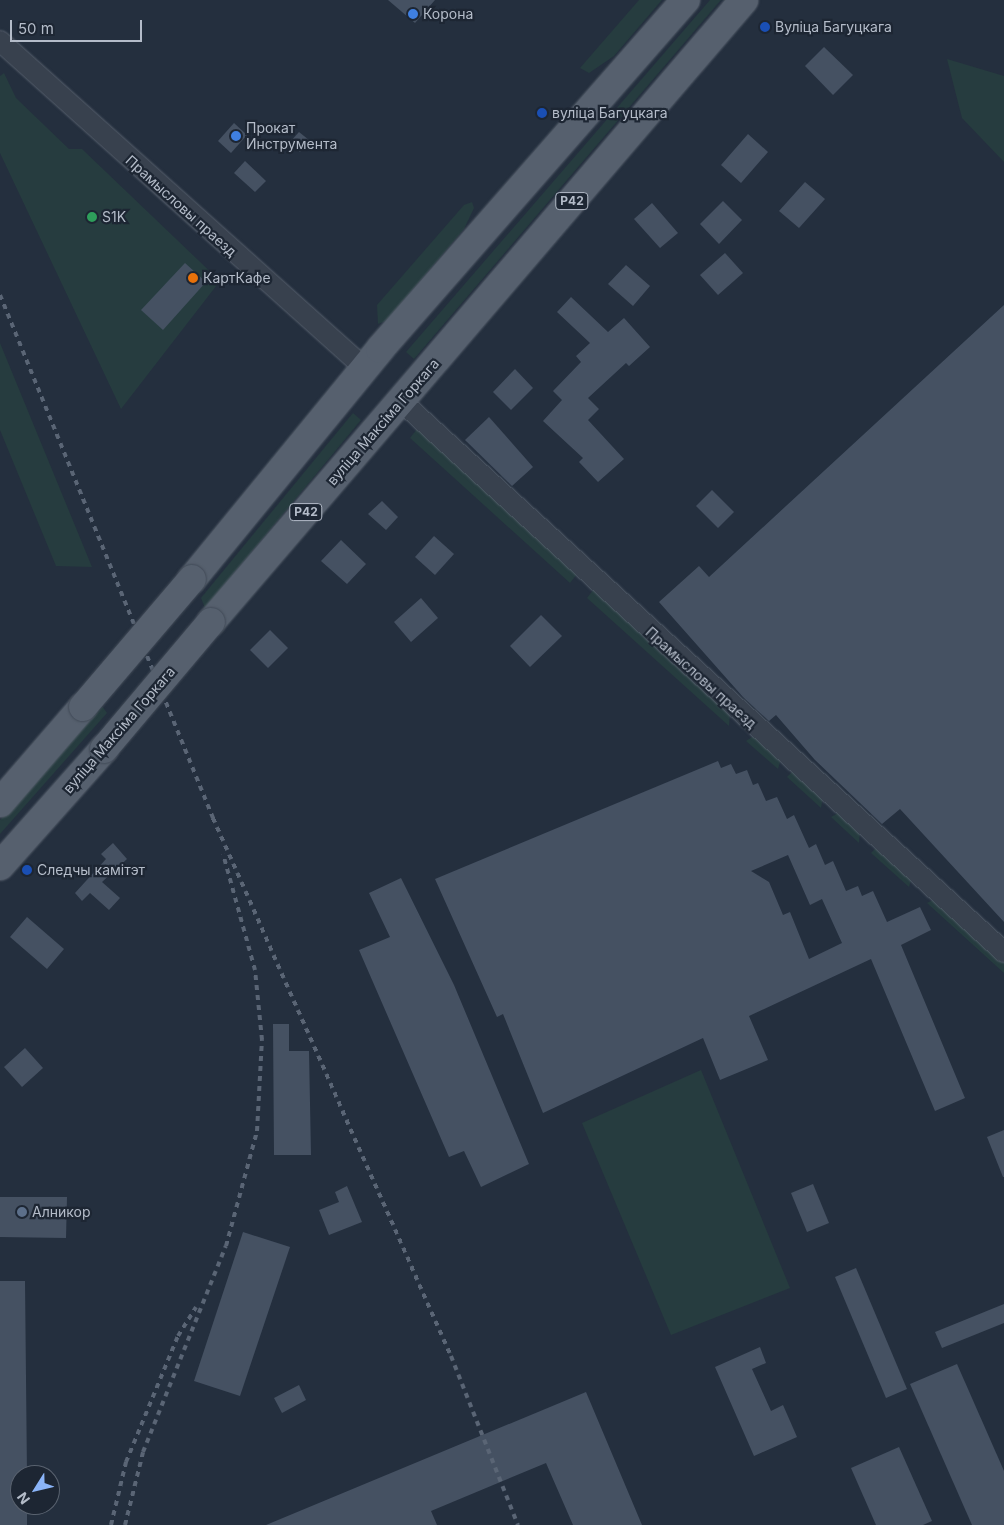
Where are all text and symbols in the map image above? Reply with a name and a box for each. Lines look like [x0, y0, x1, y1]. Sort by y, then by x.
place label: Корона [423, 6, 473, 22]
marker: Корона [407, 8, 419, 20]
scale bar [12, 10, 145, 42]
text: 50 m [18, 19, 54, 38]
place label: Вуліца Багуцкага [775, 19, 892, 35]
marker: Вуліца Багуцкага [759, 21, 771, 33]
place label: вуліца Багуцкага [552, 105, 668, 121]
marker: вуліца Багуцкага [536, 107, 548, 119]
place label: Прокат Инструмента [246, 120, 337, 152]
marker: Прокат Инструмента [230, 130, 242, 142]
street label: Прамысловы праезд [122, 152, 240, 260]
road number: Р42 [554, 192, 590, 210]
place label: S1K [102, 209, 126, 225]
marker: S1K [86, 211, 98, 223]
place label: КартКафе [203, 270, 271, 286]
marker: КартКафе [187, 272, 199, 284]
street label: вуліца Максіма Горкага [324, 355, 442, 489]
road number: Р42 [288, 502, 324, 522]
street label: Прамысловы праезд [642, 624, 760, 732]
street label: вуліца Максіма Горкага [60, 663, 178, 797]
place label: Следчы камітэт [37, 862, 145, 878]
marker: Следчы камітэт [21, 864, 33, 876]
place label: Алникор [32, 1204, 91, 1220]
marker: Алникор [16, 1206, 28, 1218]
north arrow [10, 1465, 60, 1515]
text: N [13, 1489, 33, 1508]

